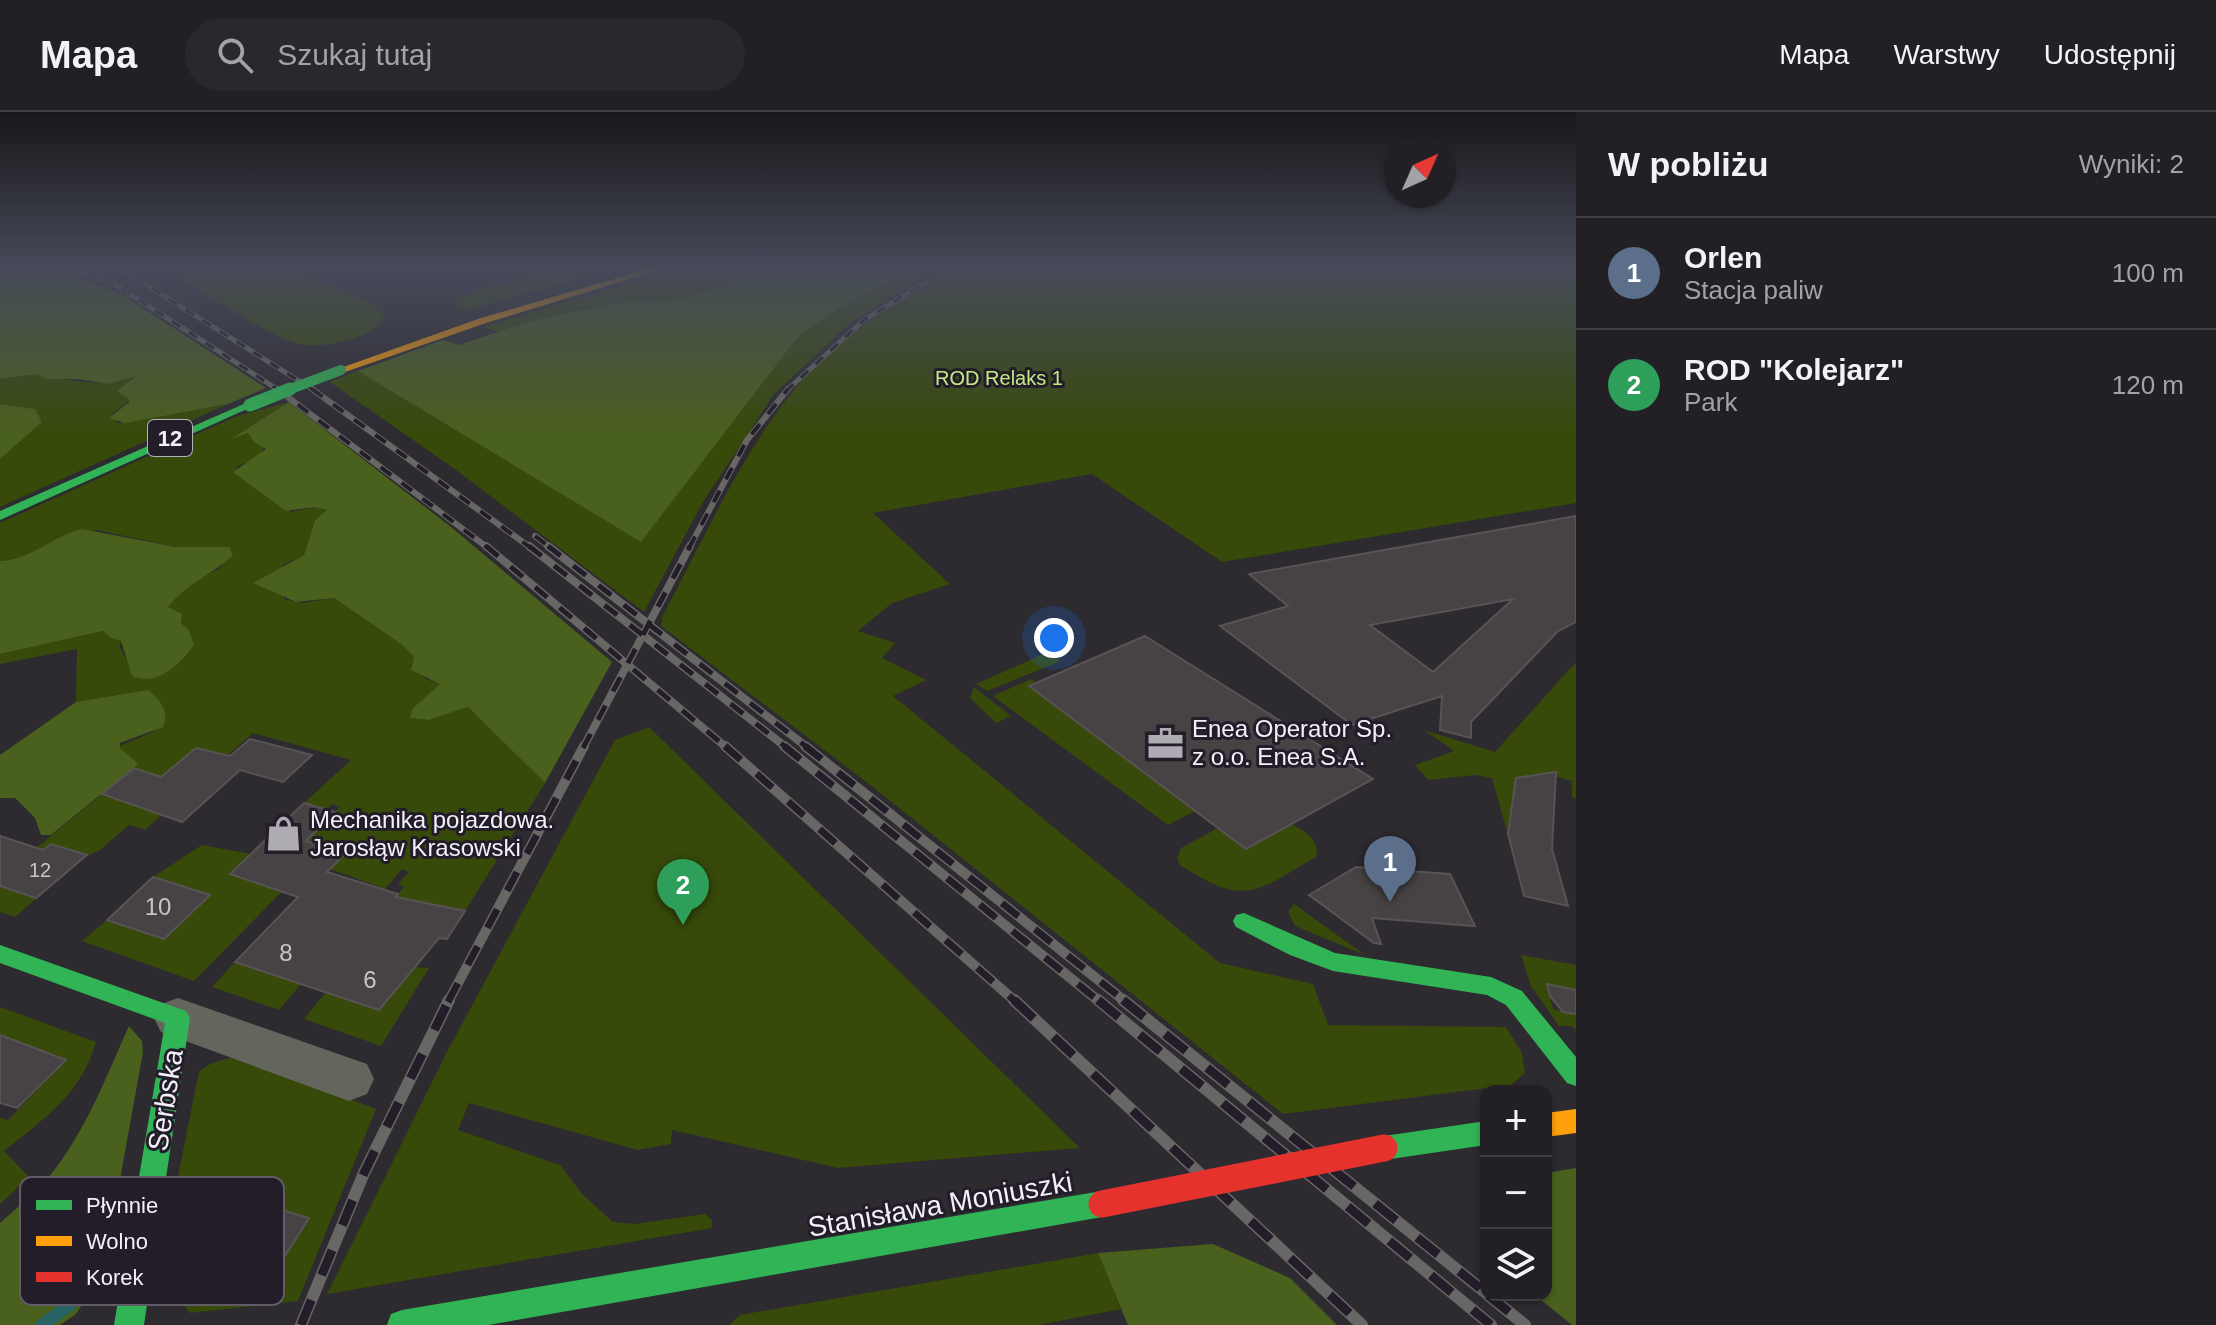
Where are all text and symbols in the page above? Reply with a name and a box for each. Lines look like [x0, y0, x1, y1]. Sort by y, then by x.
search box [185, 19, 745, 91]
icon: search [213, 33, 257, 77]
text: Mapa [40, 34, 137, 76]
text: Szukaj tutaj [277, 38, 432, 71]
text: Mapa [1779, 39, 1849, 70]
text: Warstwy [1893, 39, 2000, 70]
text: Udostępnij [2044, 39, 2176, 70]
north arrow [1384, 136, 1456, 208]
text: W pobliżu [1608, 145, 1769, 183]
text: Wyniki: 2 [2079, 149, 2184, 179]
text: Orlen [1684, 241, 1762, 274]
text: 1 [1627, 258, 1641, 288]
text: 100 m [2112, 258, 2184, 288]
text: Stacja paliw [1684, 275, 1823, 305]
text: ROD "Kolejarz" [1684, 353, 1904, 386]
park label: ROD Relaks 1 [935, 367, 1063, 389]
text: 2 [1627, 370, 1641, 400]
text: 120 m [2112, 370, 2184, 400]
text: Park [1684, 387, 1737, 417]
road number: 12 [148, 420, 192, 456]
your location [1034, 618, 1074, 658]
place label: Enea Operator Sp. z o.o. Enea S.A. [1192, 715, 1392, 770]
office icon: Enea Operator Sp. z o.o. Enea S.A. [1147, 724, 1185, 762]
place label: Mechanika pojazdowa. Jarosłąw Krasowski [310, 806, 554, 861]
shop icon: Mechanika pojazdowa. Jarosłąw Krasowski [265, 815, 303, 853]
pin: 1 [1364, 836, 1416, 902]
house number: 12 [29, 859, 51, 881]
pin: 2 [657, 859, 709, 925]
house number: 10 [145, 893, 171, 920]
house number: 8 [279, 939, 293, 966]
house number: 6 [363, 966, 377, 993]
street label: Serbska [142, 1047, 189, 1153]
map controls [1480, 1085, 1552, 1301]
button: + [1480, 1085, 1552, 1157]
button: − [1480, 1157, 1552, 1229]
street label: Stanisława Moniuszki [806, 1166, 1075, 1243]
legend [20, 1177, 284, 1305]
text: Płynnie [86, 1193, 158, 1218]
text: Wolno [86, 1229, 148, 1254]
button: layers [1480, 1229, 1552, 1301]
text: Korek [86, 1265, 144, 1290]

